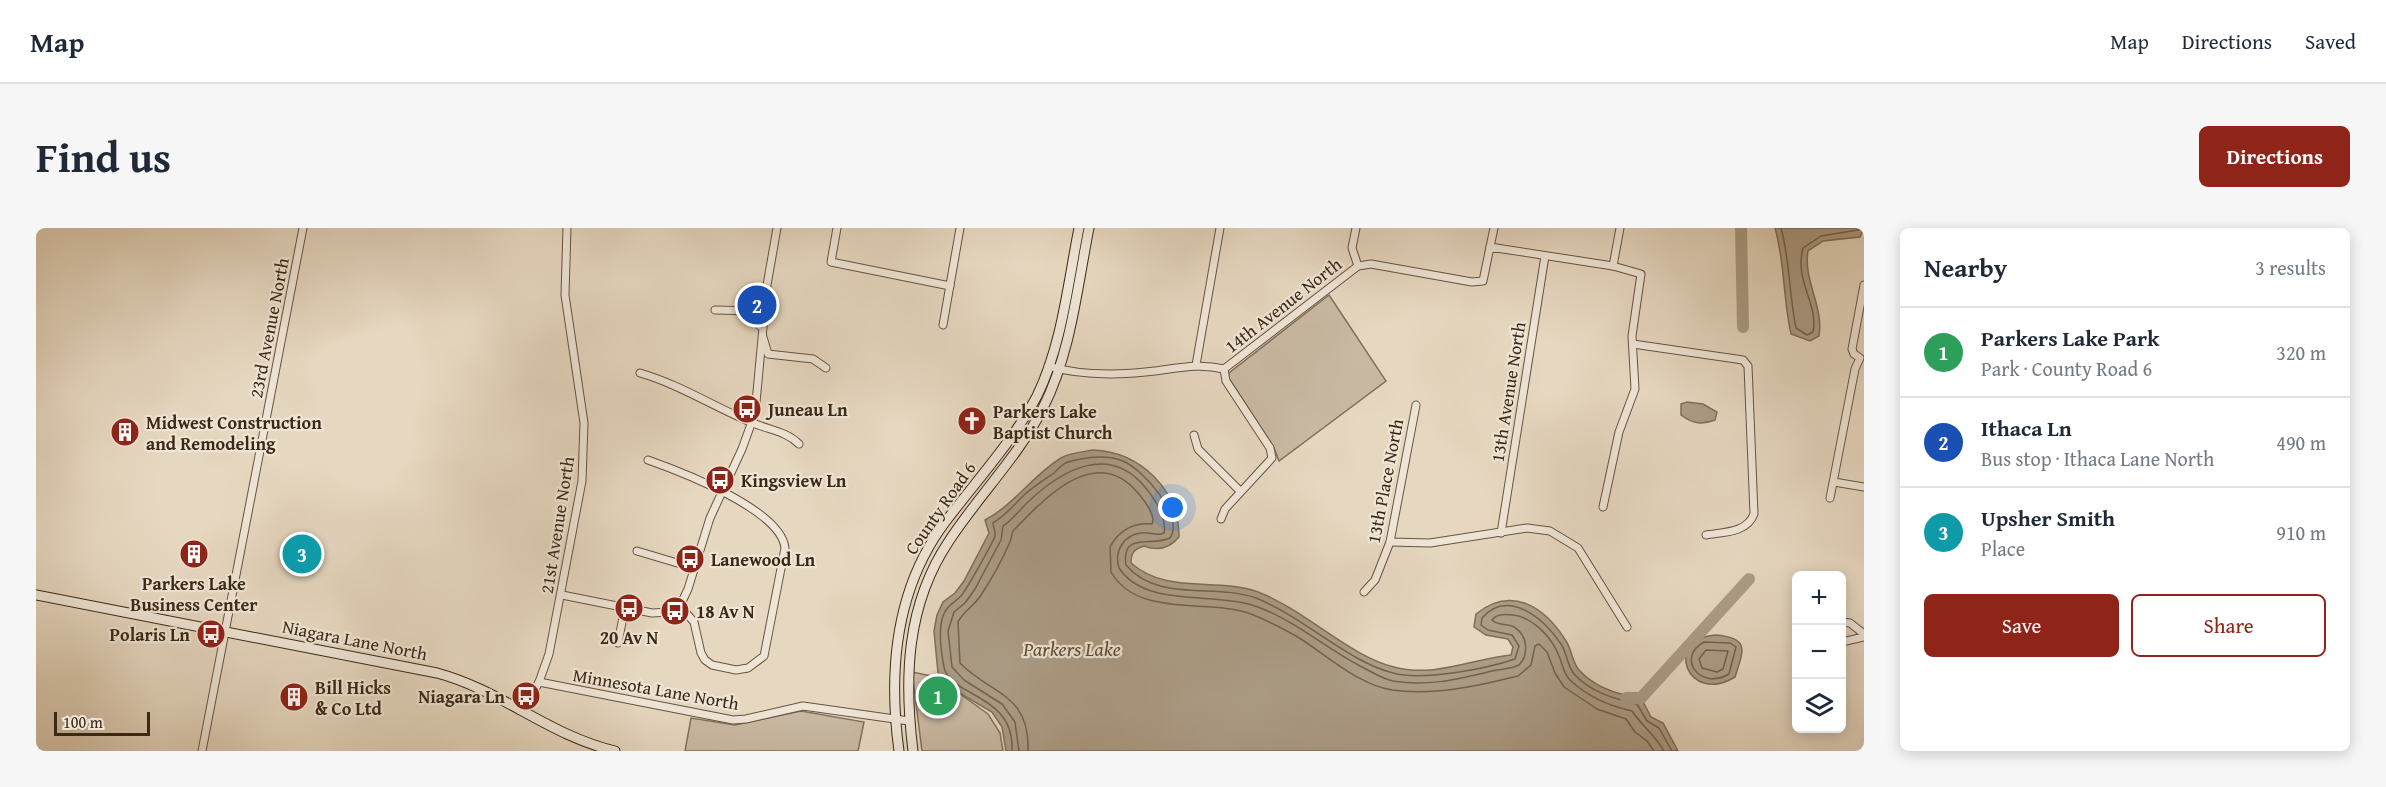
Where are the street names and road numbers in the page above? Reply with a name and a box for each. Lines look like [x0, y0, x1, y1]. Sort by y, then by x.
street label: 14th Avenue North [1219, 251, 1347, 359]
street label: 23rd Avenue North [242, 256, 296, 400]
street label: 13th Avenue North [1484, 320, 1532, 464]
street label: 13th Place North [1360, 416, 1410, 546]
street label: 21st Avenue North [533, 454, 581, 596]
street label: County Road 6 [898, 456, 982, 560]
street label: Niagara Lane North [280, 613, 430, 667]
street label: Minnesota Lane North [571, 661, 741, 717]

